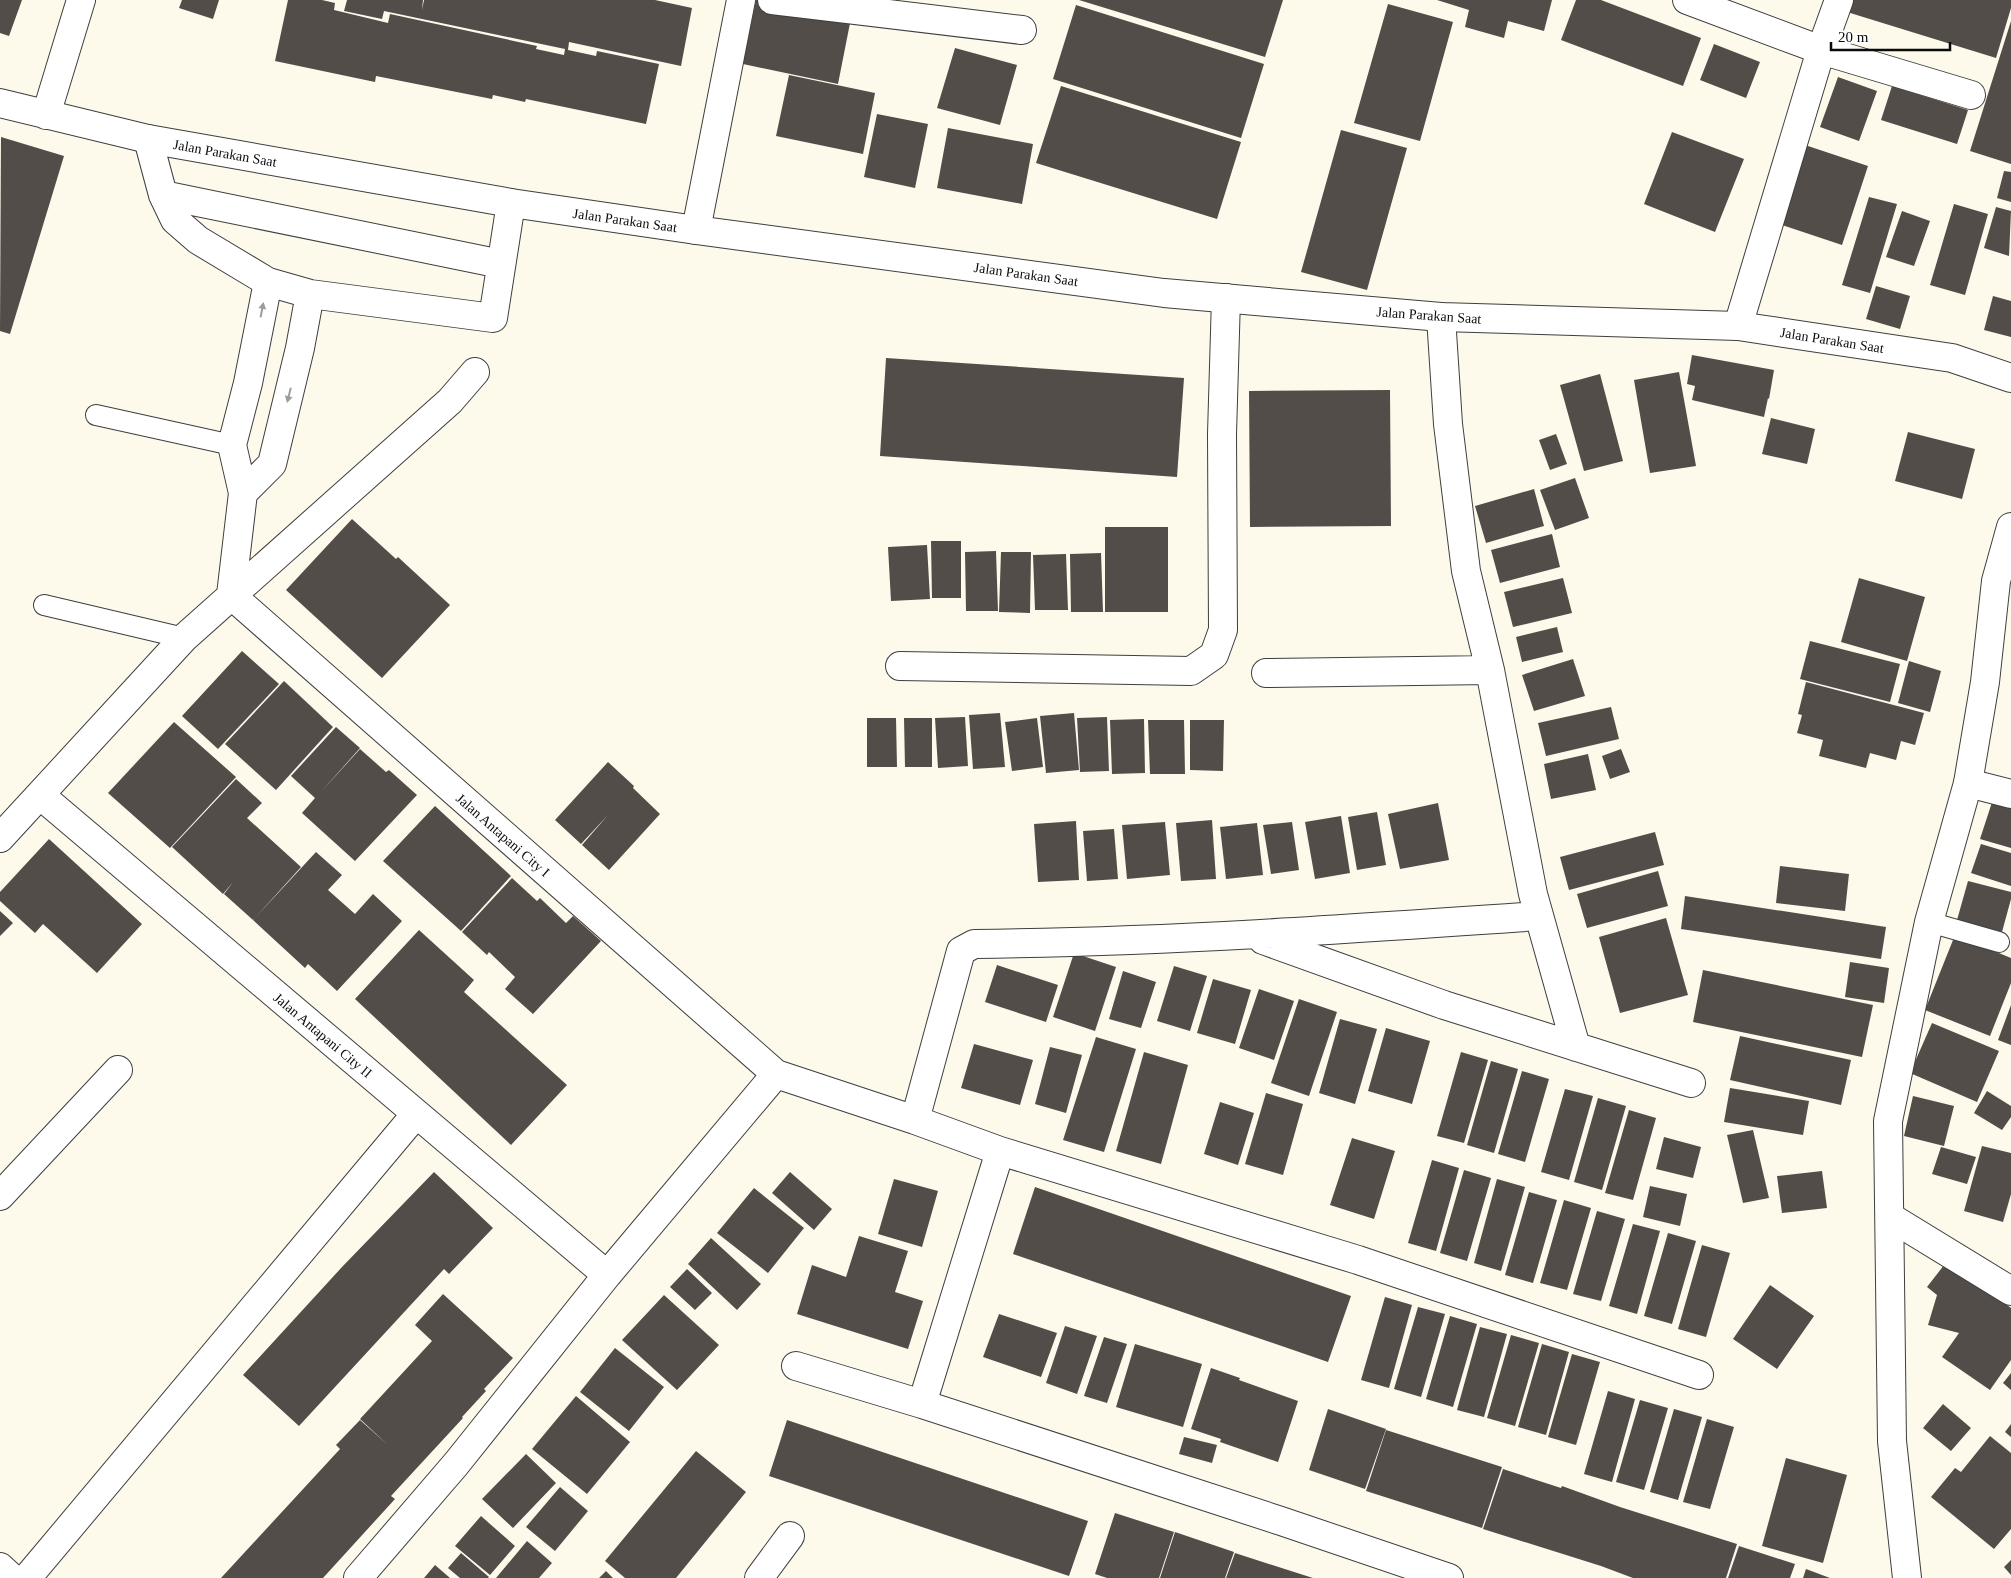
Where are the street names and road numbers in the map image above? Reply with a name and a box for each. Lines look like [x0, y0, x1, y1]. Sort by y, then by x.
street label: Jalan Parakan Saat [172, 137, 278, 170]
street label: Jalan Parakan Saat [572, 206, 678, 235]
street label: Jalan Parakan Saat [973, 260, 1079, 289]
street label: Jalan Parakan Saat [1376, 304, 1482, 327]
street label: Jalan Parakan Saat [1779, 325, 1885, 356]
street label: Jalan Antapani City I [453, 791, 553, 880]
street label: Jalan Antapani City II [271, 990, 375, 1081]

